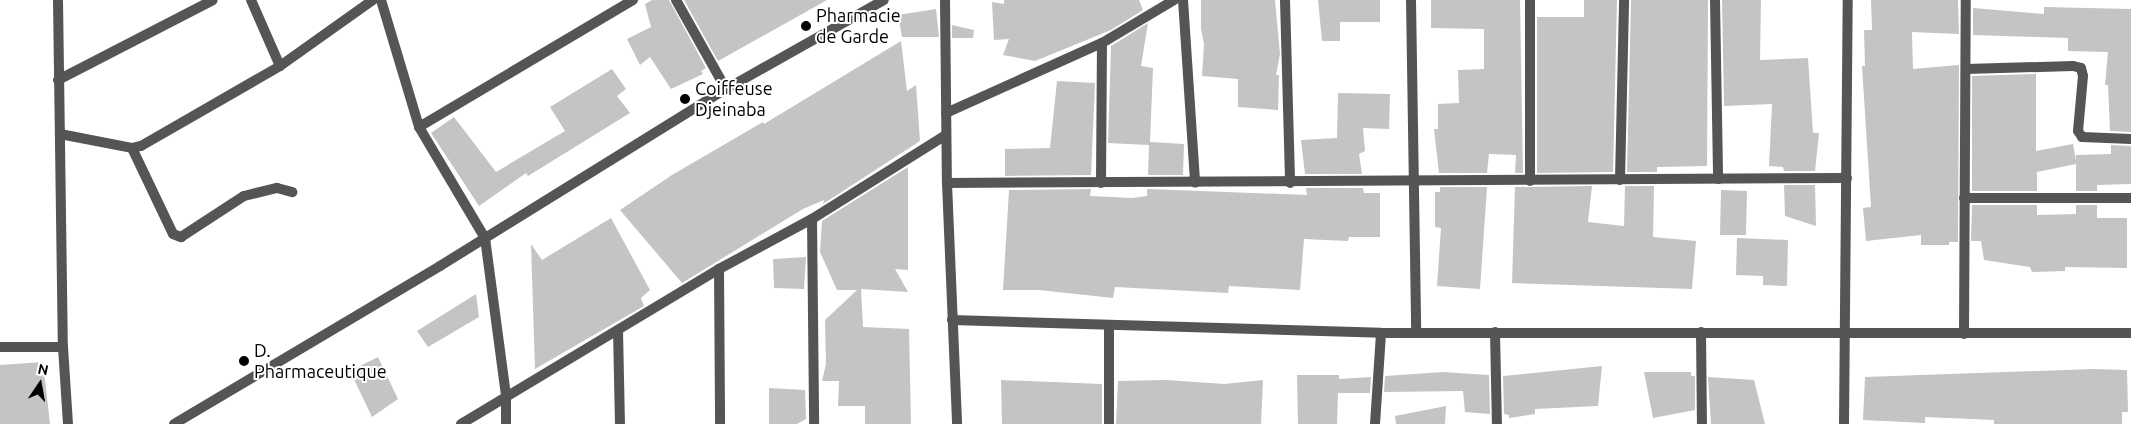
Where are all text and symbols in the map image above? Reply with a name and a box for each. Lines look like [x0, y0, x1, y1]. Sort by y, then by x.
place label: Pharmacie de Garde [816, 5, 901, 48]
marker: Pharmacie de Garde [800, 20, 812, 32]
place label: Coiffeuse Djeinaba [695, 78, 773, 120]
marker: Coiffeuse Djeinaba [679, 93, 691, 105]
place label: D. Pharmaceutique [254, 340, 387, 382]
marker: D. Pharmaceutique [238, 355, 250, 367]
north arrow [15, 359, 65, 409]
text: N [36, 360, 50, 378]

